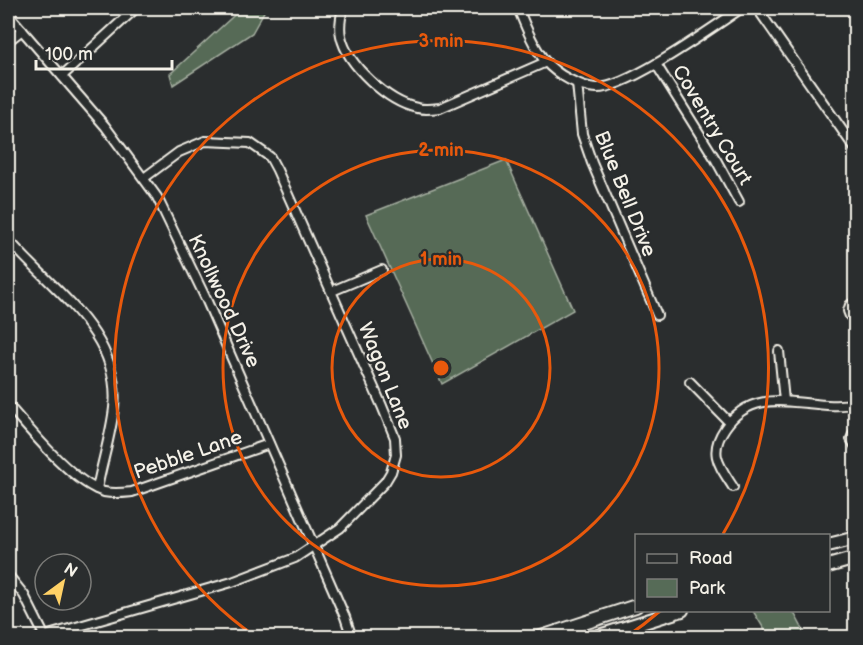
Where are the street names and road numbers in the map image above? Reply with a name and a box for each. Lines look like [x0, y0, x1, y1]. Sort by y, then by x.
street label: Coventry Court [667, 61, 757, 189]
street label: Blue Bell Drive [589, 128, 661, 260]
street label: Knollwood Drive [183, 231, 265, 372]
street label: Wagon Lane [353, 319, 417, 433]
street label: Pebble Lane [131, 425, 246, 485]

